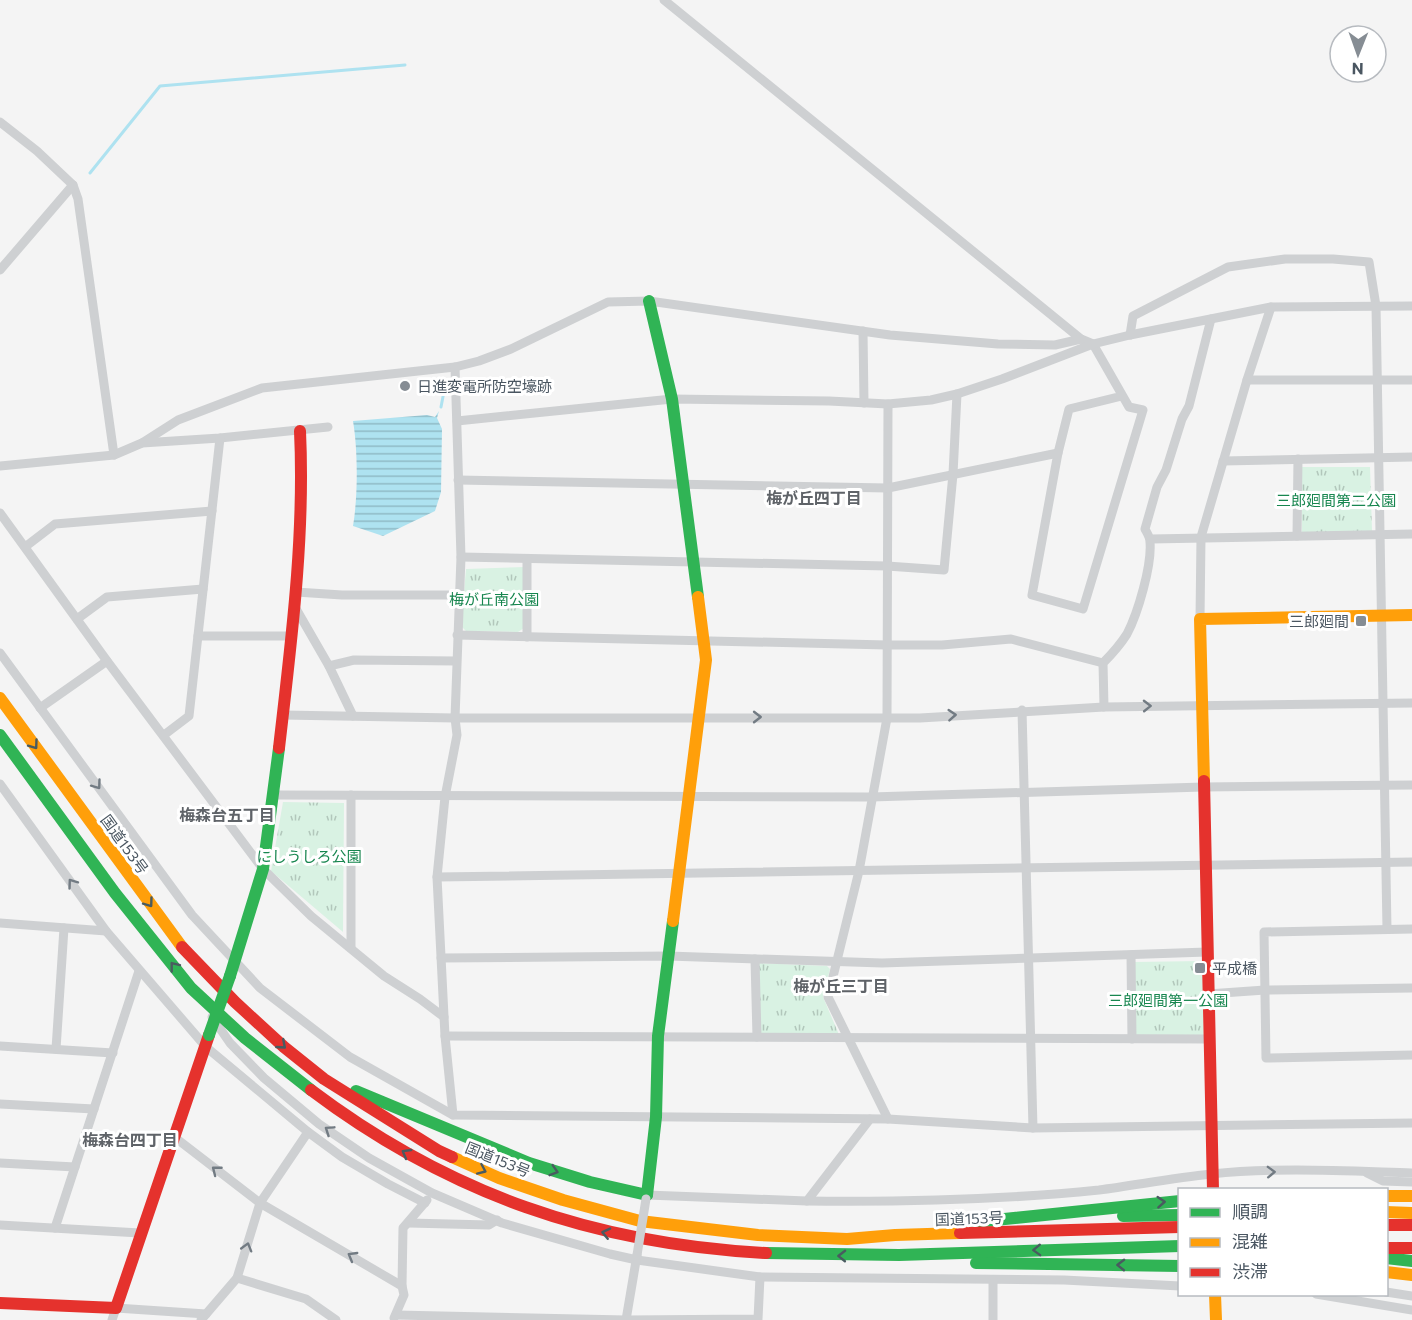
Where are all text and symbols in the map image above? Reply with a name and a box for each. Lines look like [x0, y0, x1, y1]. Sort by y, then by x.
north arrow [1328, 24, 1388, 84]
text: N [1352, 60, 1364, 79]
place label: 日進変電所防空壕跡 [417, 377, 552, 395]
marker: 日進変電所防空壕跡 [398, 379, 412, 393]
district label: 梅が丘四丁目 [766, 488, 862, 507]
park label: 三郎廻間第二公園 [1276, 491, 1396, 509]
park label: 梅が丘南公園 [449, 590, 539, 608]
place label: 三郎廻間 [1289, 612, 1349, 630]
marker: 三郎廻間 [1354, 614, 1368, 628]
one-way arrow [1143, 700, 1152, 712]
one-way arrow [948, 709, 957, 722]
one-way arrow [753, 711, 762, 723]
one-way arrow [27, 739, 38, 750]
one-way arrow [89, 778, 100, 789]
district label: 梅森台五丁目 [179, 805, 275, 824]
street label: 国道153号 [98, 811, 152, 877]
park label: にしうしろ公園 [256, 847, 362, 865]
one-way arrow [68, 879, 79, 890]
one-way arrow [142, 896, 153, 907]
place label: 平成橋 [1212, 959, 1257, 977]
marker: 平成橋 [1193, 961, 1207, 975]
one-way arrow [171, 962, 182, 973]
district label: 梅が丘三丁目 [793, 976, 889, 995]
park label: 三郎廻間第一公園 [1108, 991, 1228, 1009]
one-way arrow [275, 1038, 286, 1049]
one-way arrow [324, 1127, 335, 1138]
district label: 梅森台四丁目 [82, 1130, 178, 1149]
street label: 国道153号 [463, 1138, 533, 1180]
one-way arrow [402, 1149, 412, 1161]
one-way arrow [476, 1163, 487, 1175]
one-way arrow [548, 1164, 559, 1176]
one-way arrow [212, 1166, 223, 1177]
one-way arrow [1266, 1166, 1275, 1178]
legend [1178, 1188, 1388, 1296]
one-way arrow [1156, 1196, 1165, 1209]
text: 順調 [1232, 1200, 1268, 1222]
street label: 国道153号 [934, 1208, 1004, 1228]
one-way arrow [602, 1227, 612, 1240]
text: 混雑 [1232, 1230, 1268, 1252]
one-way arrow [240, 1242, 252, 1253]
one-way arrow [1033, 1244, 1042, 1257]
one-way arrow [837, 1249, 846, 1262]
one-way arrow [348, 1252, 358, 1264]
one-way arrow [1117, 1259, 1126, 1272]
text: 渋滞 [1232, 1260, 1268, 1282]

